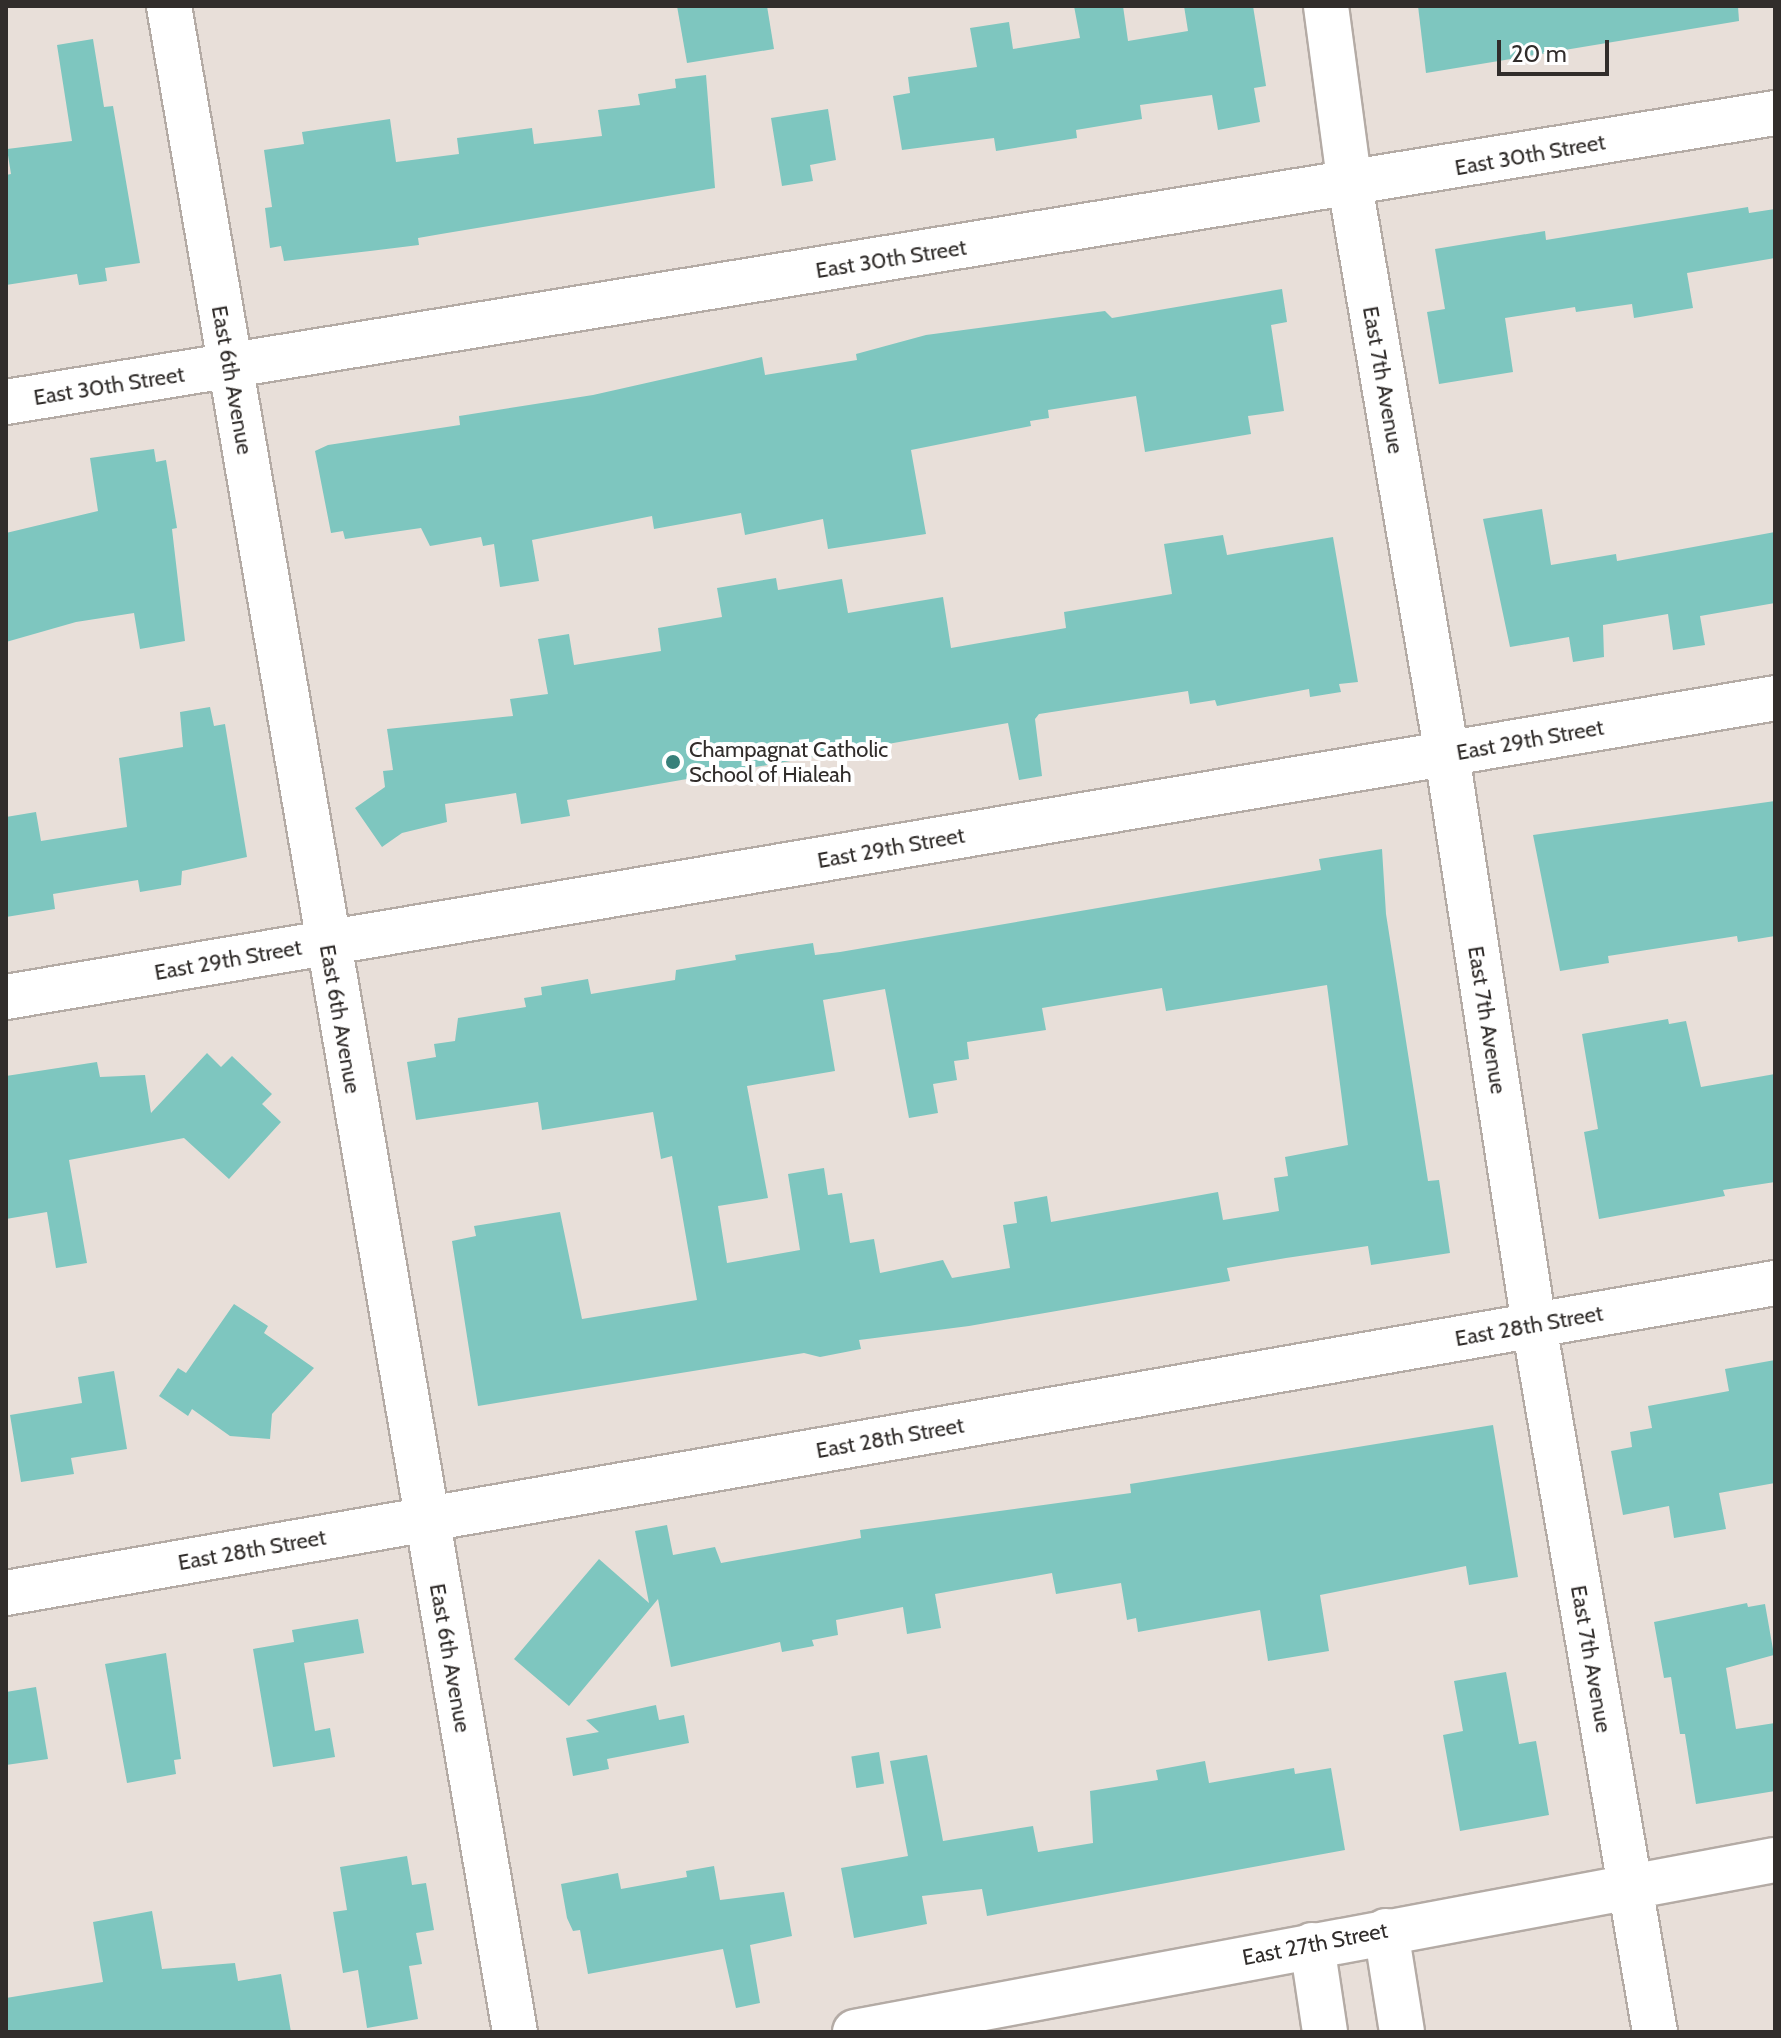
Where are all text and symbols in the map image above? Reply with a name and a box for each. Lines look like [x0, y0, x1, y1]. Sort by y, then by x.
scale bar [1501, 24, 1613, 74]
text: 20 m [1511, 39, 1567, 68]
street label: East 30th Street [1453, 129, 1607, 181]
street label: East 30th Street [814, 234, 968, 284]
street label: East 6th Avenue [206, 303, 258, 457]
street label: East 7th Avenue [1357, 304, 1409, 456]
street label: East 30th Street [32, 361, 186, 411]
street label: East 29th Street [1454, 714, 1606, 766]
place label: Champagnat Catholic School of Hialeah [689, 736, 888, 788]
marker: Champagnat Catholic School of Hialeah [664, 753, 682, 771]
street label: East 29th Street [815, 822, 967, 874]
street label: East 29th Street [152, 934, 304, 986]
street label: East 6th Avenue [314, 942, 366, 1096]
street label: East 7th Avenue [1462, 944, 1512, 1096]
street label: East 28th Street [1453, 1300, 1605, 1352]
street label: East 28th Street [814, 1412, 966, 1464]
street label: East 28th Street [176, 1524, 328, 1576]
street label: East 6th Avenue [424, 1581, 476, 1735]
street label: East 7th Avenue [1565, 1583, 1617, 1735]
street label: East 27th Street [1240, 1917, 1390, 1971]

